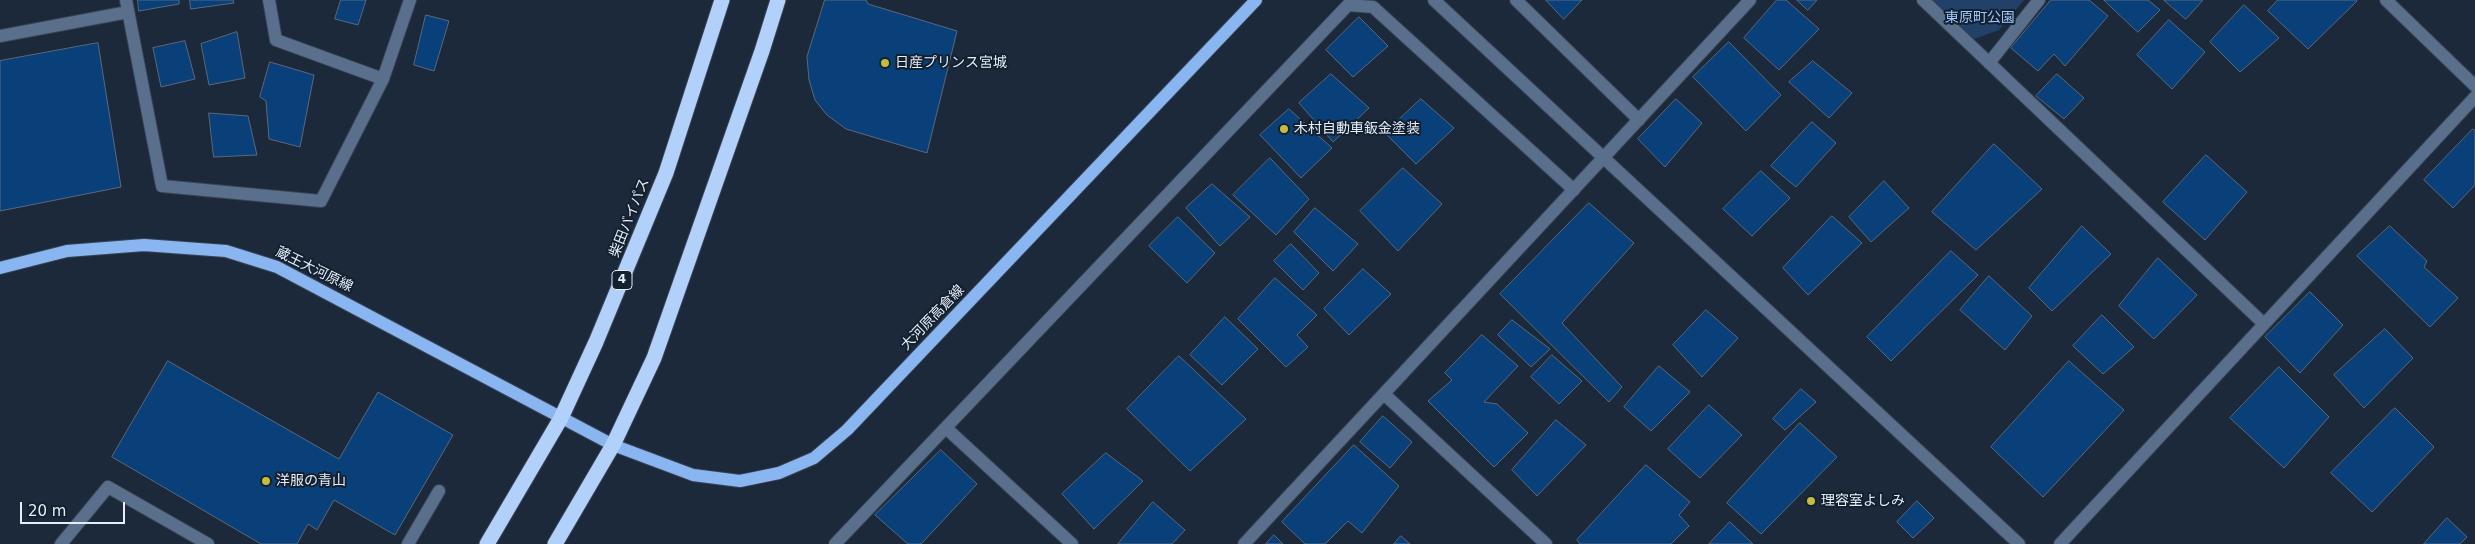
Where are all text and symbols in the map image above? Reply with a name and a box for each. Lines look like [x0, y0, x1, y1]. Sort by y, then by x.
park label: 東原町公園 [1945, 10, 2015, 26]
place label: 日産プリンス宮城 [895, 55, 1007, 71]
marker: 日産プリンス宮城 [879, 57, 891, 69]
place label: 木村自動車鈑金塗装 [1294, 121, 1420, 137]
marker: 木村自動車鈑金塗装 [1278, 123, 1290, 135]
street label: 柴田バイパス [606, 176, 654, 260]
street label: 蔵王大河原線 [273, 244, 355, 296]
road number: 4 [612, 270, 632, 290]
street label: 大河原高倉線 [898, 282, 968, 354]
place label: 洋服の青山 [276, 473, 346, 489]
marker: 洋服の青山 [260, 475, 272, 487]
scale bar [22, 492, 128, 524]
place label: 理容室よしみ [1821, 493, 1905, 509]
marker: 理容室よしみ [1805, 495, 1817, 507]
text: 20 m [28, 502, 66, 520]

